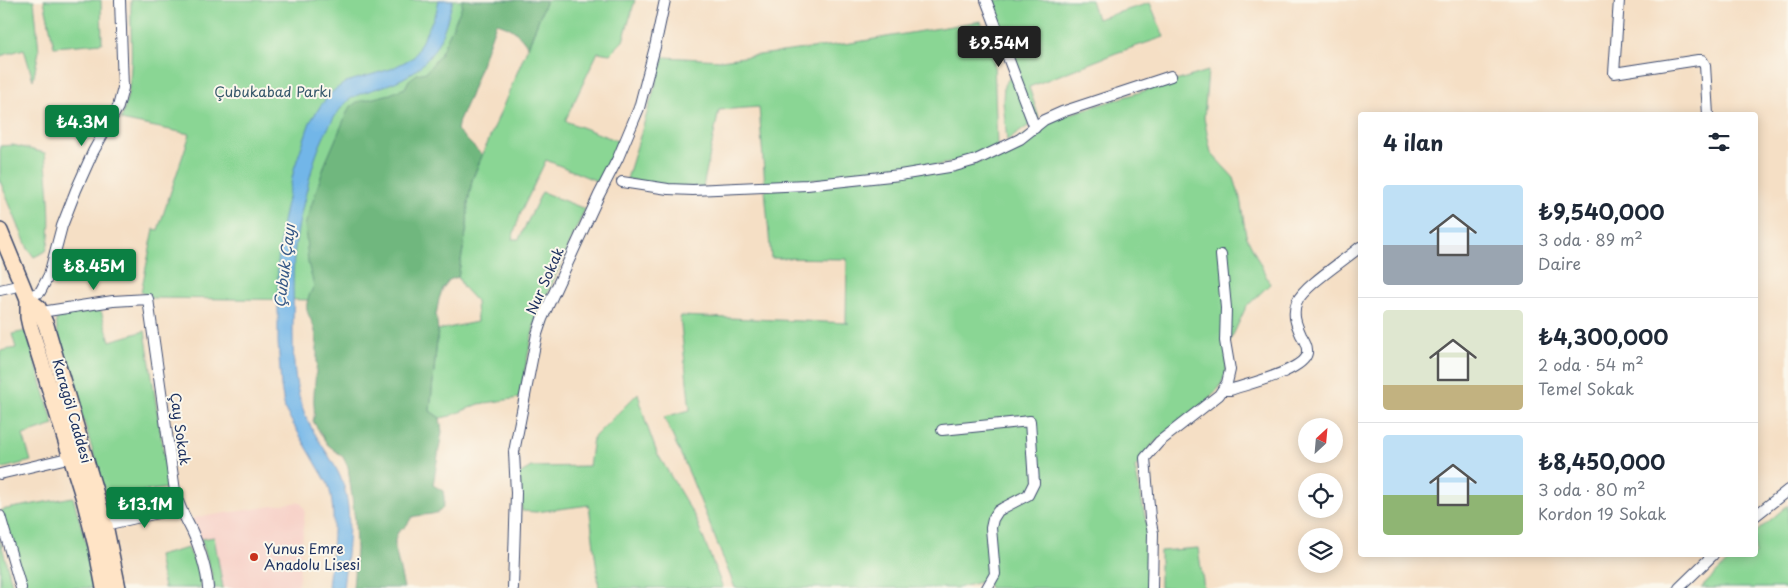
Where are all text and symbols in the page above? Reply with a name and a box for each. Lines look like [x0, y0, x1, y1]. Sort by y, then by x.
pin: ₺9.54M [958, 26, 1040, 68]
text: ₺9.54M [969, 30, 1029, 54]
park label: Çubukabad Parkı [214, 81, 332, 102]
pin: ₺4.3M [47, 104, 117, 147]
text: ₺4.3M [56, 109, 108, 133]
text: 4 ilan [1383, 126, 1443, 158]
icon: filters [1705, 128, 1733, 156]
text: ₺9,540,000 [1538, 195, 1665, 227]
icon: home [1423, 205, 1483, 265]
water label: Çubuk Çayı [267, 222, 300, 309]
text: 3 oda · 89 m² [1538, 227, 1643, 251]
street label: Nur Sokak [520, 244, 569, 318]
pin: ₺8.45M [53, 248, 135, 291]
text: Daire [1538, 251, 1581, 275]
text: ₺8.45M [63, 253, 125, 277]
text: ₺4,300,000 [1538, 320, 1669, 352]
icon: home [1423, 330, 1483, 390]
text: 2 oda · 54 m² [1538, 352, 1644, 376]
street label: Karagöl Caddesi [48, 356, 97, 466]
text: Temel Sokak [1538, 376, 1634, 400]
street label: Çay Sokak [165, 391, 196, 467]
north arrow [1298, 418, 1342, 462]
map controls [1298, 418, 1343, 573]
text: ₺8,450,000 [1538, 445, 1665, 477]
icon: home [1423, 455, 1483, 515]
button: locate [1298, 473, 1343, 518]
text: 3 oda · 80 m² [1538, 477, 1645, 501]
pin: ₺13.1M [104, 486, 186, 529]
text: ₺13.1M [117, 491, 173, 515]
text: Kordon 19 Sokak [1538, 501, 1667, 525]
button: layers [1298, 528, 1343, 573]
place label: Yunus Emre Anadolu Lisesi [264, 538, 360, 575]
marker: Yunus Emre Anadolu Lisesi [248, 551, 260, 563]

